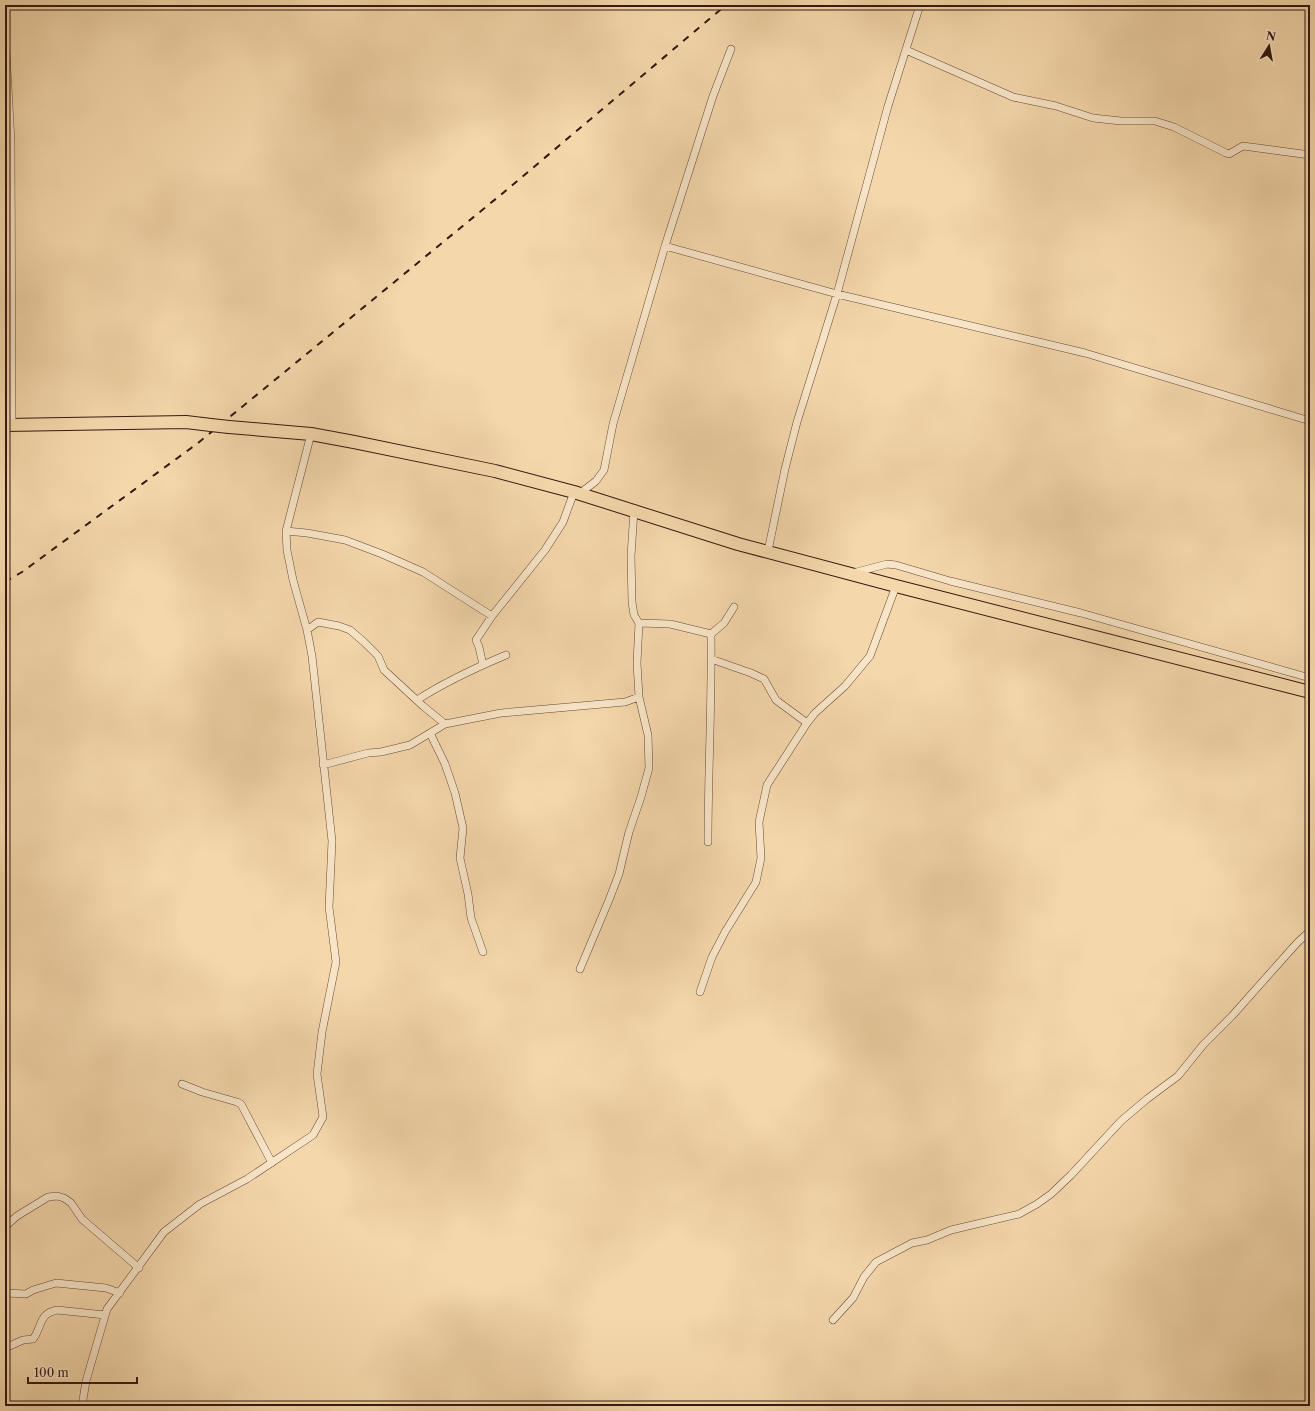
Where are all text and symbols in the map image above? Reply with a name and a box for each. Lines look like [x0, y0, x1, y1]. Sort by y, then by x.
north arrow [1249, 26, 1289, 66]
text: N [1265, 28, 1277, 44]
scale bar [28, 1359, 137, 1385]
text: 100 m [34, 1365, 69, 1380]

